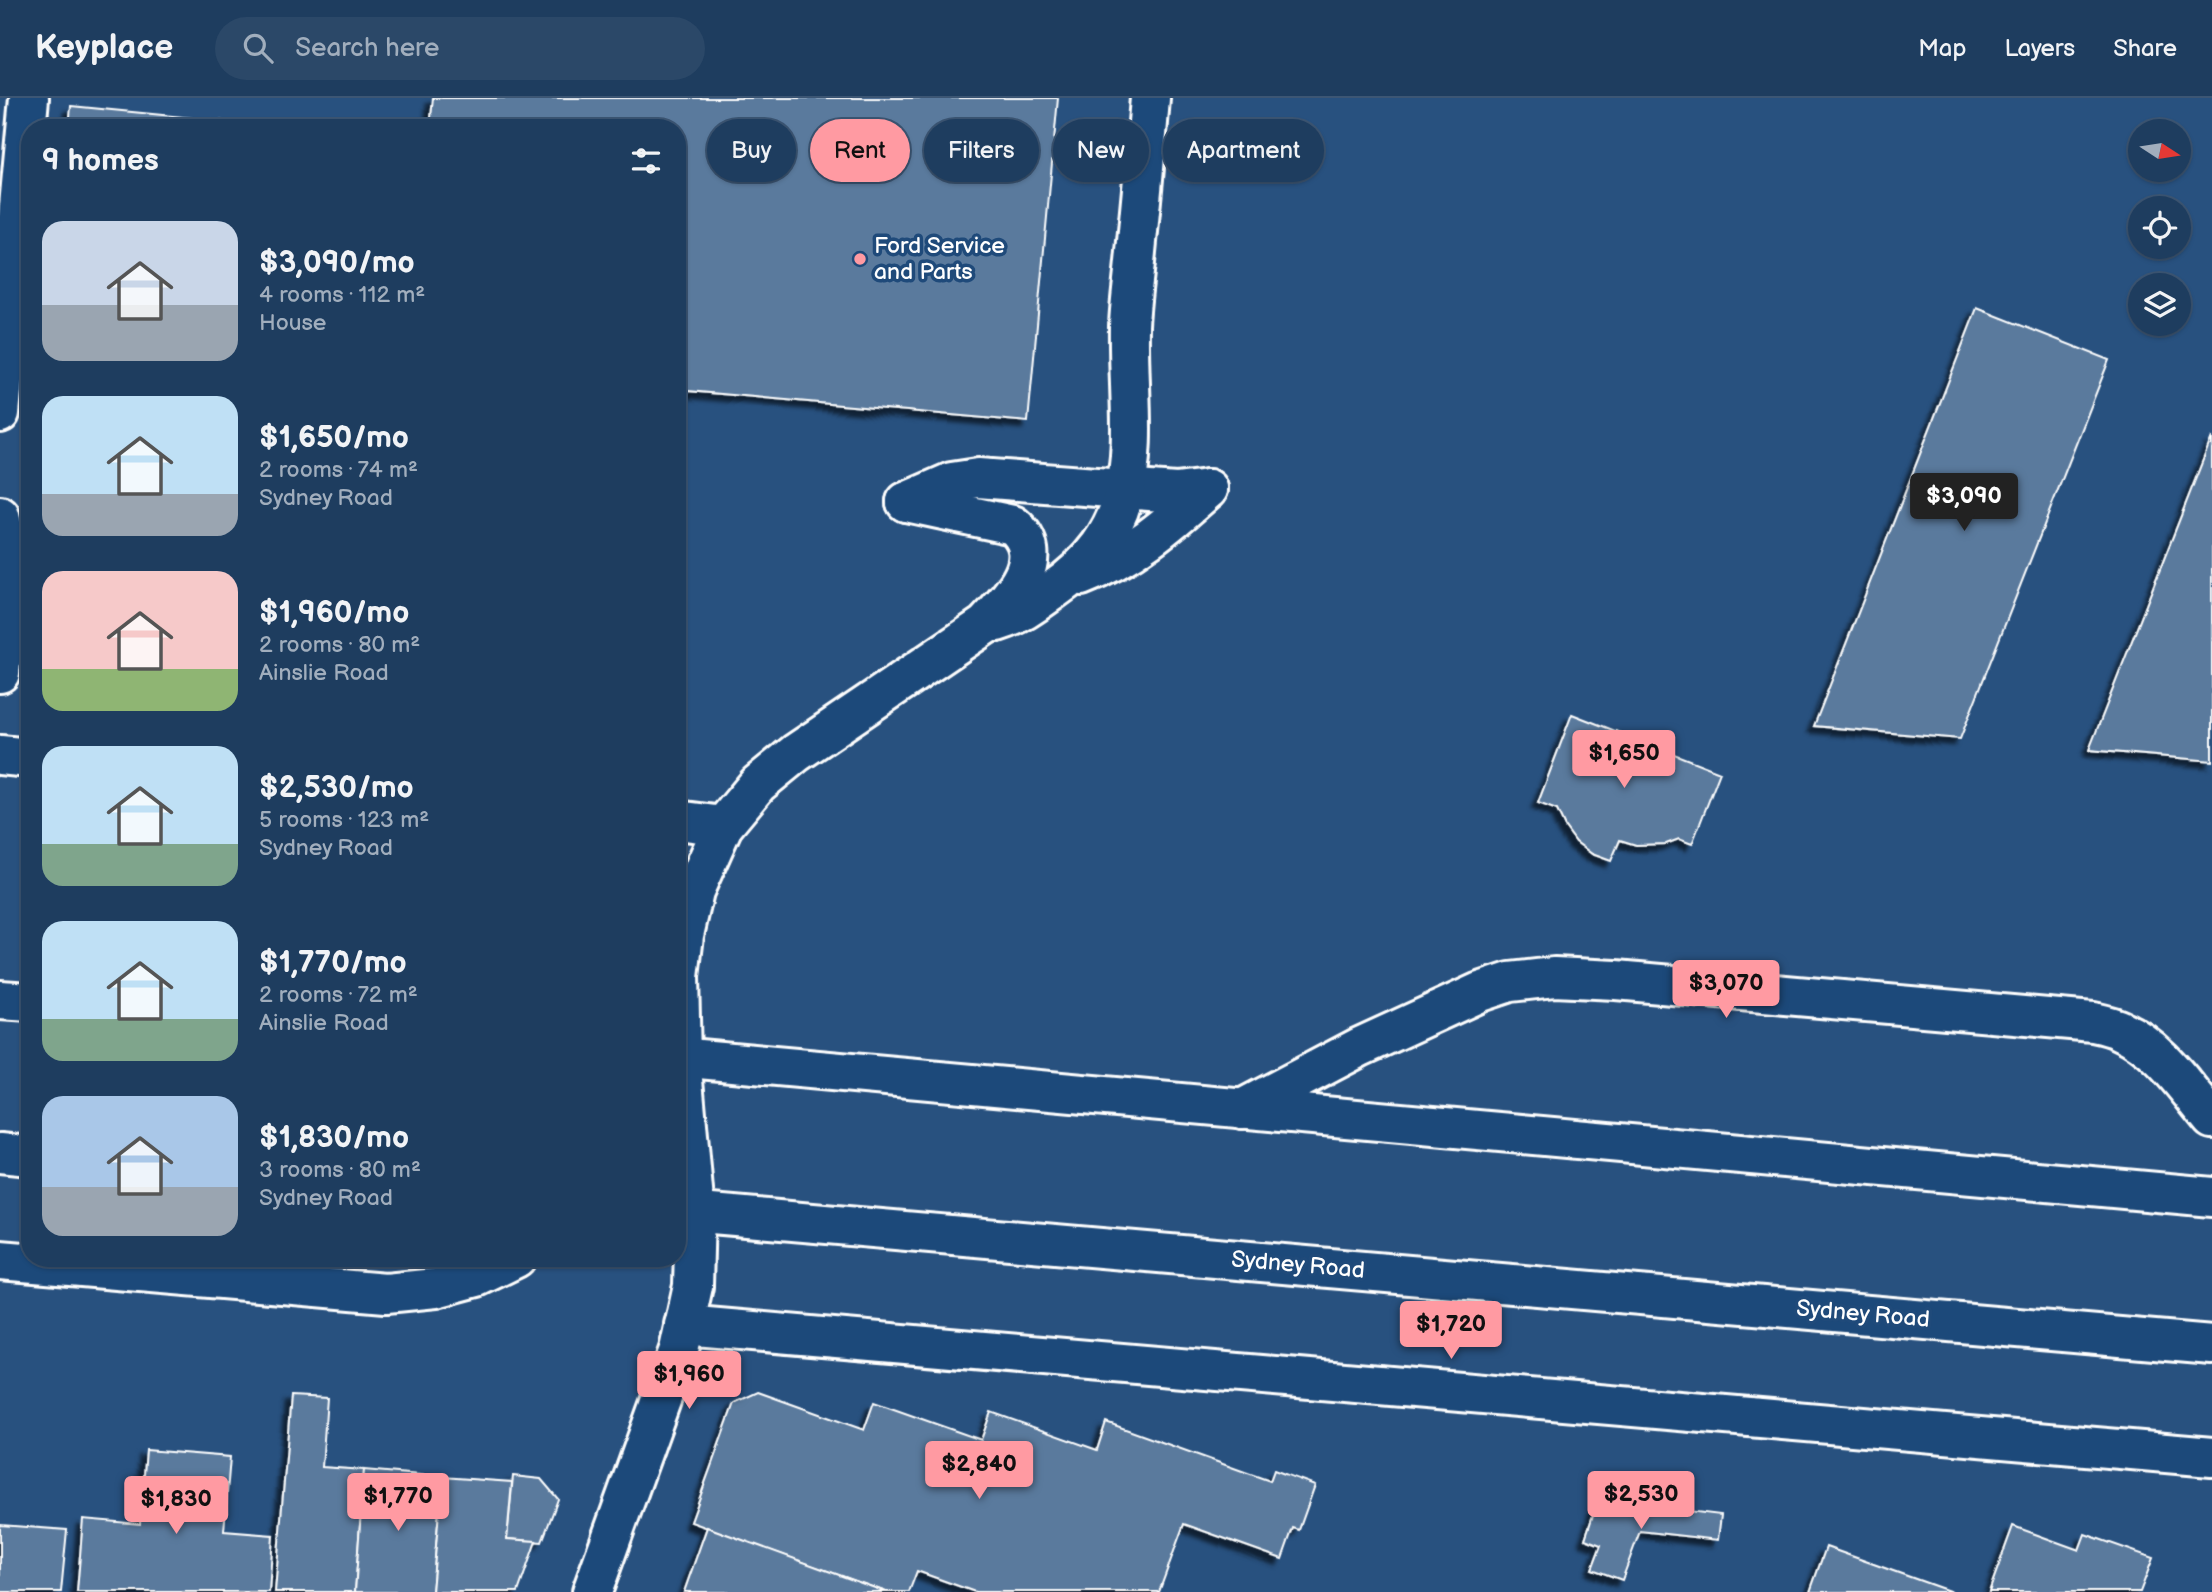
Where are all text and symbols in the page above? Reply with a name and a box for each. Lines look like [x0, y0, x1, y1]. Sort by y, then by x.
search box [215, 17, 705, 80]
text: Keyplace [35, 28, 173, 68]
icon: search [239, 29, 277, 67]
text: Search here [295, 33, 439, 64]
text: Map [1918, 34, 1966, 63]
text: Layers [2004, 34, 2075, 63]
text: Share [2113, 34, 2177, 63]
chip: Buy [707, 119, 796, 182]
chip: Rent [810, 119, 910, 182]
chip: Filters [924, 119, 1039, 182]
chip: New [1053, 119, 1149, 182]
chip: Apartment [1163, 119, 1324, 182]
north arrow [2128, 119, 2191, 182]
map controls [2128, 119, 2191, 336]
icon: filters [627, 142, 665, 180]
text: 9 homes [42, 143, 159, 179]
button: locate [2128, 196, 2191, 259]
place label: Ford Service and Parts [874, 232, 1005, 286]
text: $3,090/mo [259, 245, 415, 281]
icon: home [98, 249, 182, 333]
marker: Ford Service and Parts [852, 251, 868, 267]
button: layers [2128, 273, 2191, 336]
text: 4 rooms · 112 m² [259, 281, 425, 309]
text: House [259, 309, 326, 337]
text: $1,650/mo [259, 420, 409, 456]
icon: home [98, 424, 182, 508]
text: 2 rooms · 74 m² [259, 456, 418, 484]
pin: $3,090 [1907, 474, 2021, 533]
text: $3,090 [1926, 482, 2002, 510]
text: Sydney Road [259, 484, 393, 512]
text: $1,960/mo [259, 595, 409, 631]
icon: home [98, 599, 182, 683]
text: 2 rooms · 80 m² [259, 631, 420, 659]
text: Ainslie Road [259, 659, 389, 687]
pin: $1,650 [1567, 730, 1681, 790]
text: $1,650 [1588, 739, 1660, 767]
text: $2,530/mo [259, 770, 414, 806]
icon: home [98, 774, 182, 858]
text: 5 rooms · 123 m² [259, 806, 429, 834]
text: Sydney Road [259, 834, 393, 862]
text: $1,770/mo [259, 945, 407, 981]
icon: home [98, 949, 182, 1033]
pin: $3,070 [1669, 960, 1783, 1020]
text: $3,070 [1688, 969, 1764, 997]
text: 2 rooms · 72 m² [259, 981, 418, 1009]
text: Ainslie Road [259, 1009, 389, 1037]
text: $1,830/mo [259, 1120, 409, 1156]
icon: home [98, 1124, 182, 1208]
text: 3 rooms · 80 m² [259, 1156, 421, 1184]
text: Sydney Road [259, 1184, 393, 1212]
street label: Sydney Road [1230, 1245, 1366, 1285]
street label: Sydney Road [1795, 1294, 1931, 1334]
pin: $1,720 [1394, 1302, 1508, 1361]
text: $1,720 [1416, 1310, 1486, 1338]
pin: $1,960 [632, 1352, 746, 1411]
text: $1,960 [653, 1360, 725, 1388]
pin: $2,840 [922, 1442, 1036, 1501]
text: $2,840 [941, 1450, 1017, 1478]
pin: $2,530 [1584, 1472, 1698, 1531]
pin: $1,770 [341, 1474, 455, 1533]
pin: $1,830 [119, 1476, 233, 1536]
text: $2,530 [1603, 1480, 1679, 1508]
text: $1,770 [363, 1482, 433, 1510]
text: $1,830 [140, 1485, 212, 1513]

